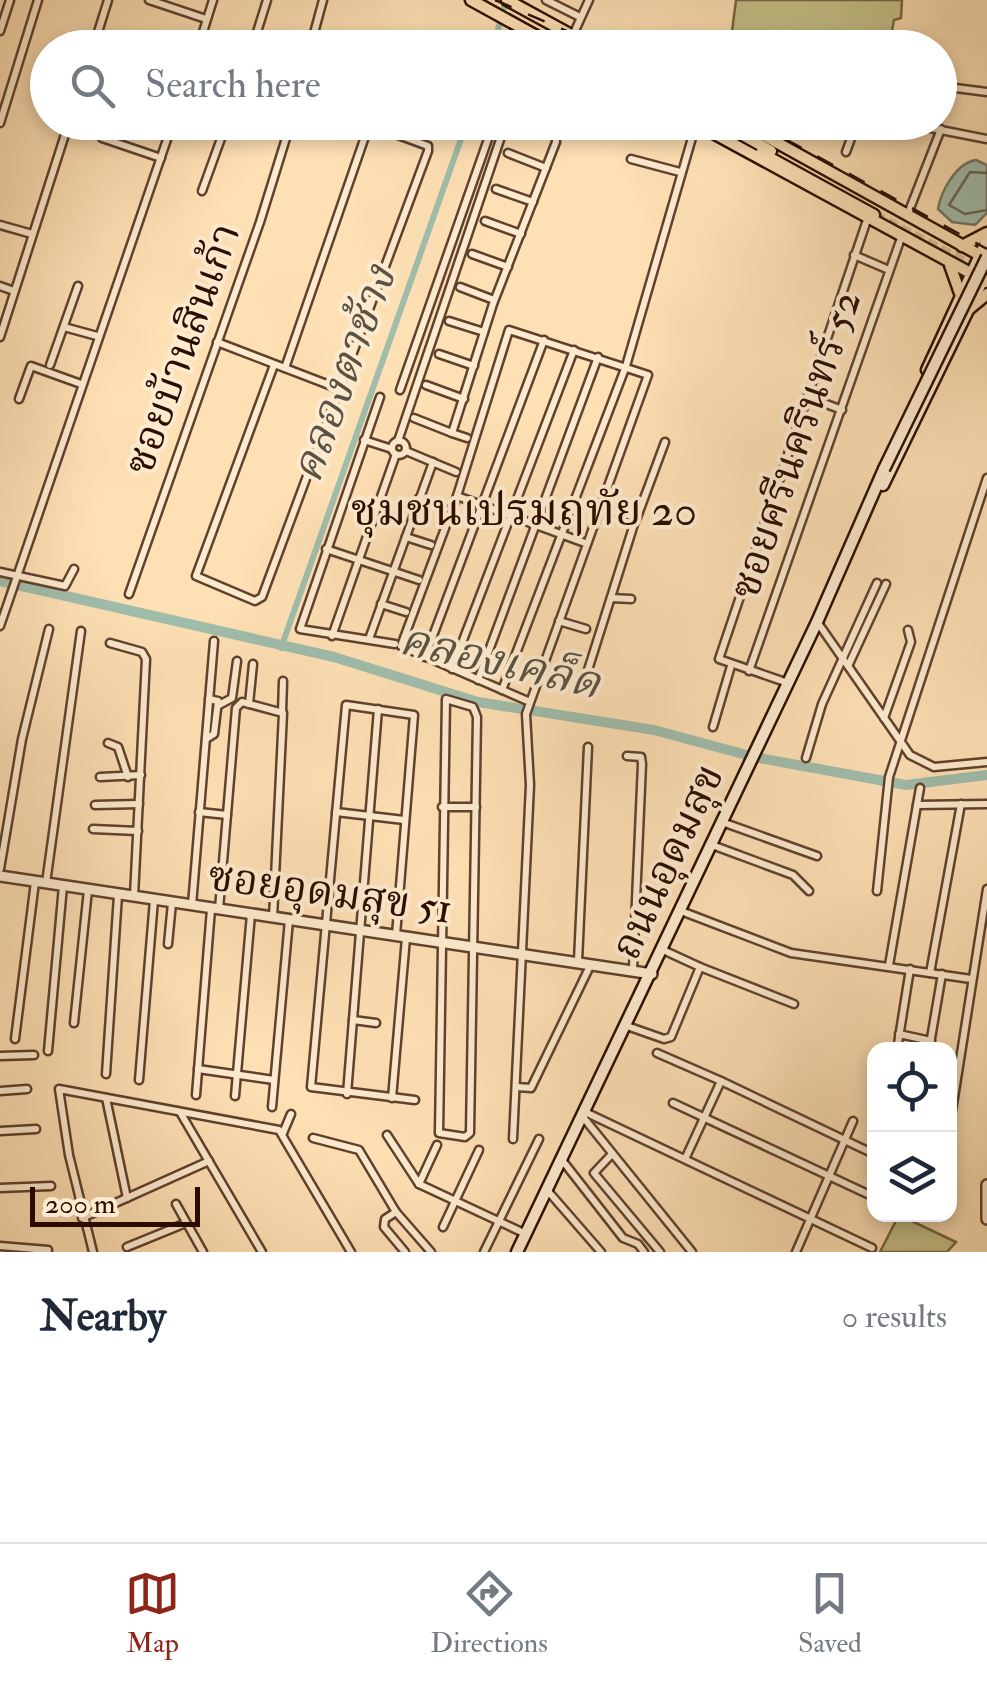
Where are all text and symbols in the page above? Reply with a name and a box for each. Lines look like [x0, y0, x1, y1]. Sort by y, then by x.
search box [30, 30, 957, 140]
icon: search [65, 58, 120, 113]
text: Search here [145, 61, 321, 109]
street label: ซอยบ้านสินเก้า [113, 216, 253, 482]
water label: คลองตาช้าง [279, 257, 409, 490]
street label: ซอยศรีนครินทร์ 52 [719, 284, 873, 606]
district label: ชุมชนเปรมฤทัย 20 [351, 483, 697, 539]
water label: คลองเคล็ด [394, 612, 607, 712]
street label: ถนนอุดมสุข [600, 756, 736, 968]
street label: ซอยอุดมสุข 51 [205, 850, 455, 936]
map controls [867, 1042, 957, 1222]
button: locate [867, 1042, 957, 1132]
button: layers [867, 1132, 957, 1222]
scale bar [30, 1182, 200, 1226]
text: 200 m [45, 1187, 116, 1222]
text: Nearby [40, 1291, 166, 1343]
text: 0 results [842, 1297, 947, 1337]
tab: Map [125, 1566, 180, 1661]
tab: Directions [430, 1566, 548, 1661]
tab: Saved [798, 1566, 862, 1661]

